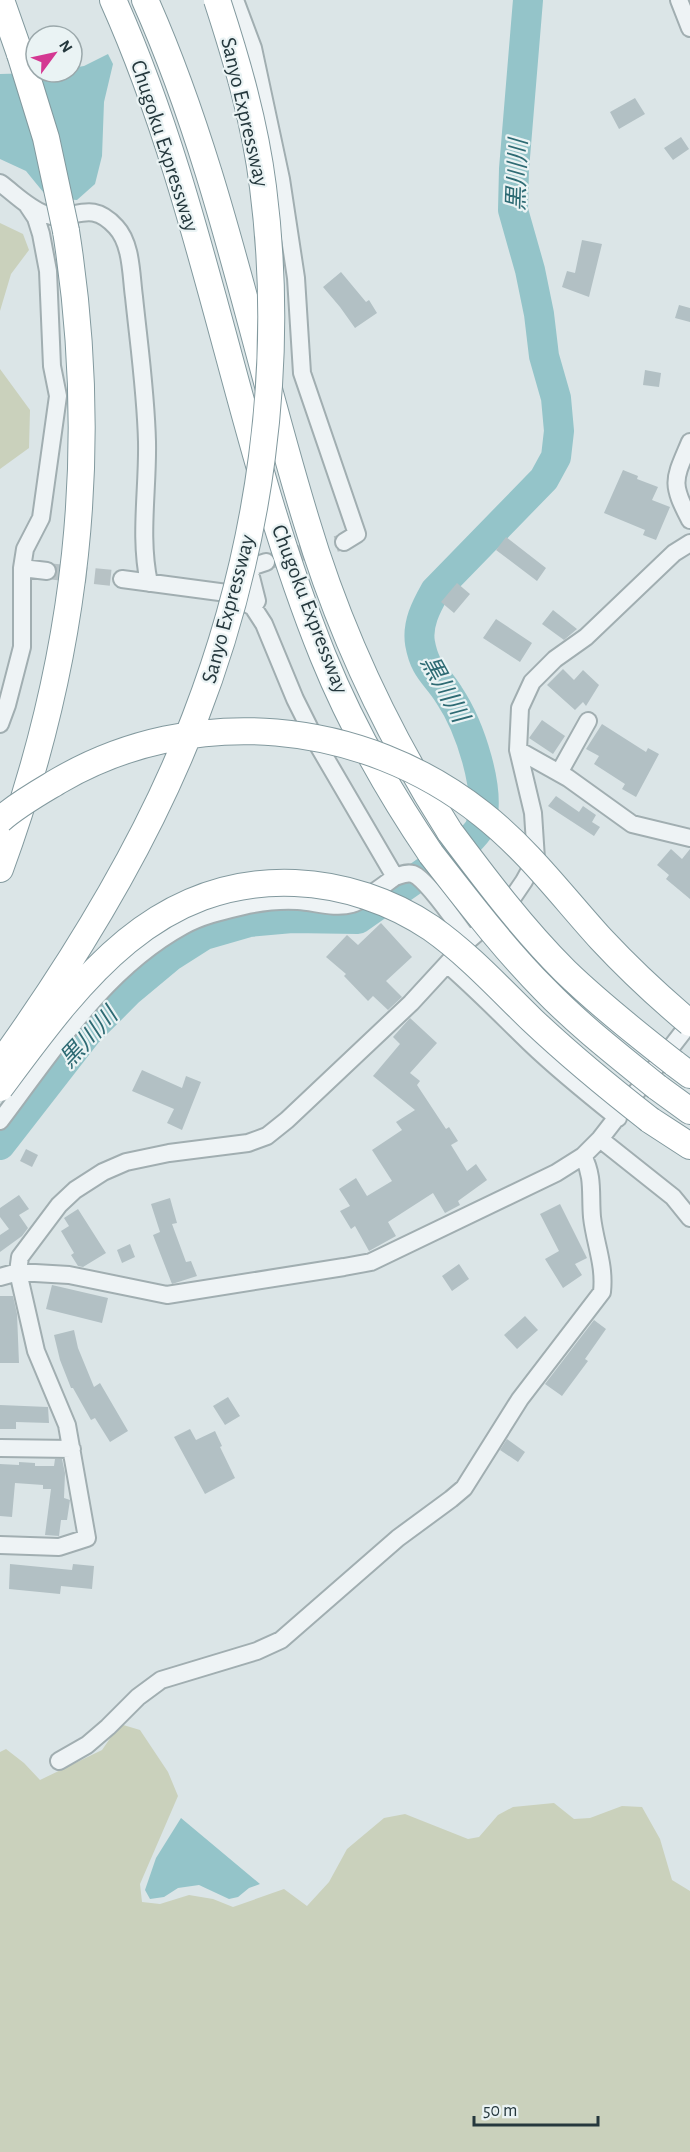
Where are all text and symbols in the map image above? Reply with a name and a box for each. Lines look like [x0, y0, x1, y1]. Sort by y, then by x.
north arrow [24, 24, 84, 84]
street label: Sanyo Expressway [217, 35, 273, 189]
text: N [56, 37, 75, 55]
street label: Chugoku Expressway [127, 58, 203, 235]
water label: 黒川川 [504, 136, 531, 211]
street label: Chugoku Expressway [268, 522, 353, 697]
street label: Sanyo Expressway [198, 532, 259, 686]
water label: 黒川川 [416, 651, 474, 729]
water label: 黒川川 [55, 1001, 124, 1073]
scale bar [474, 2089, 598, 2127]
text: 50 m [483, 2102, 517, 2120]

